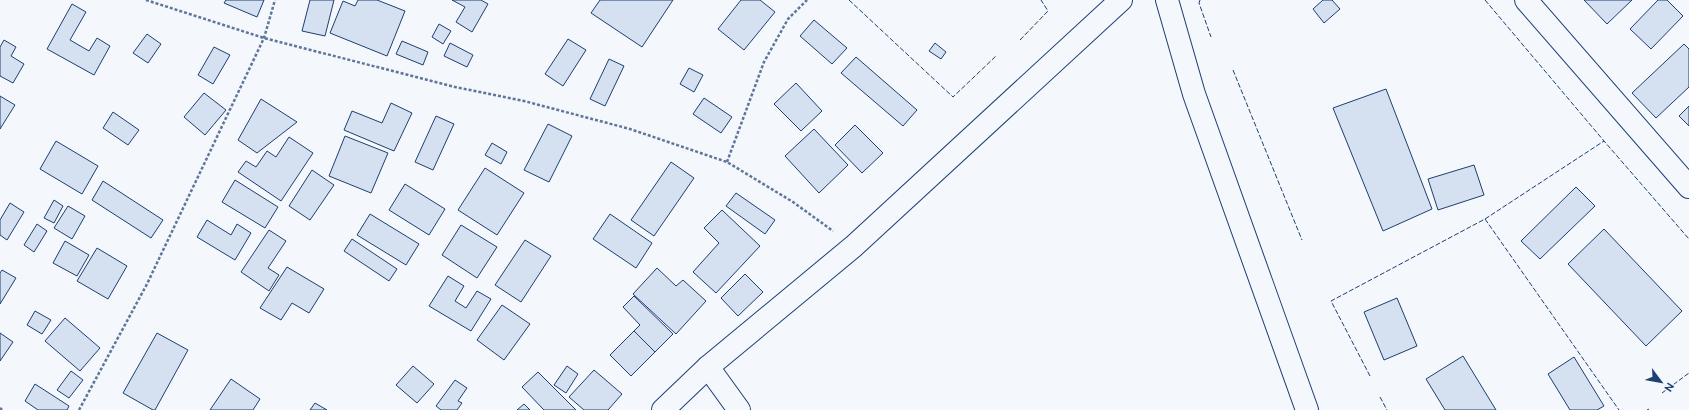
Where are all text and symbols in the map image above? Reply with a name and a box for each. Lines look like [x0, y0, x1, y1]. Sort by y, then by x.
north arrow [1641, 362, 1681, 402]
text: N [1662, 381, 1677, 394]

